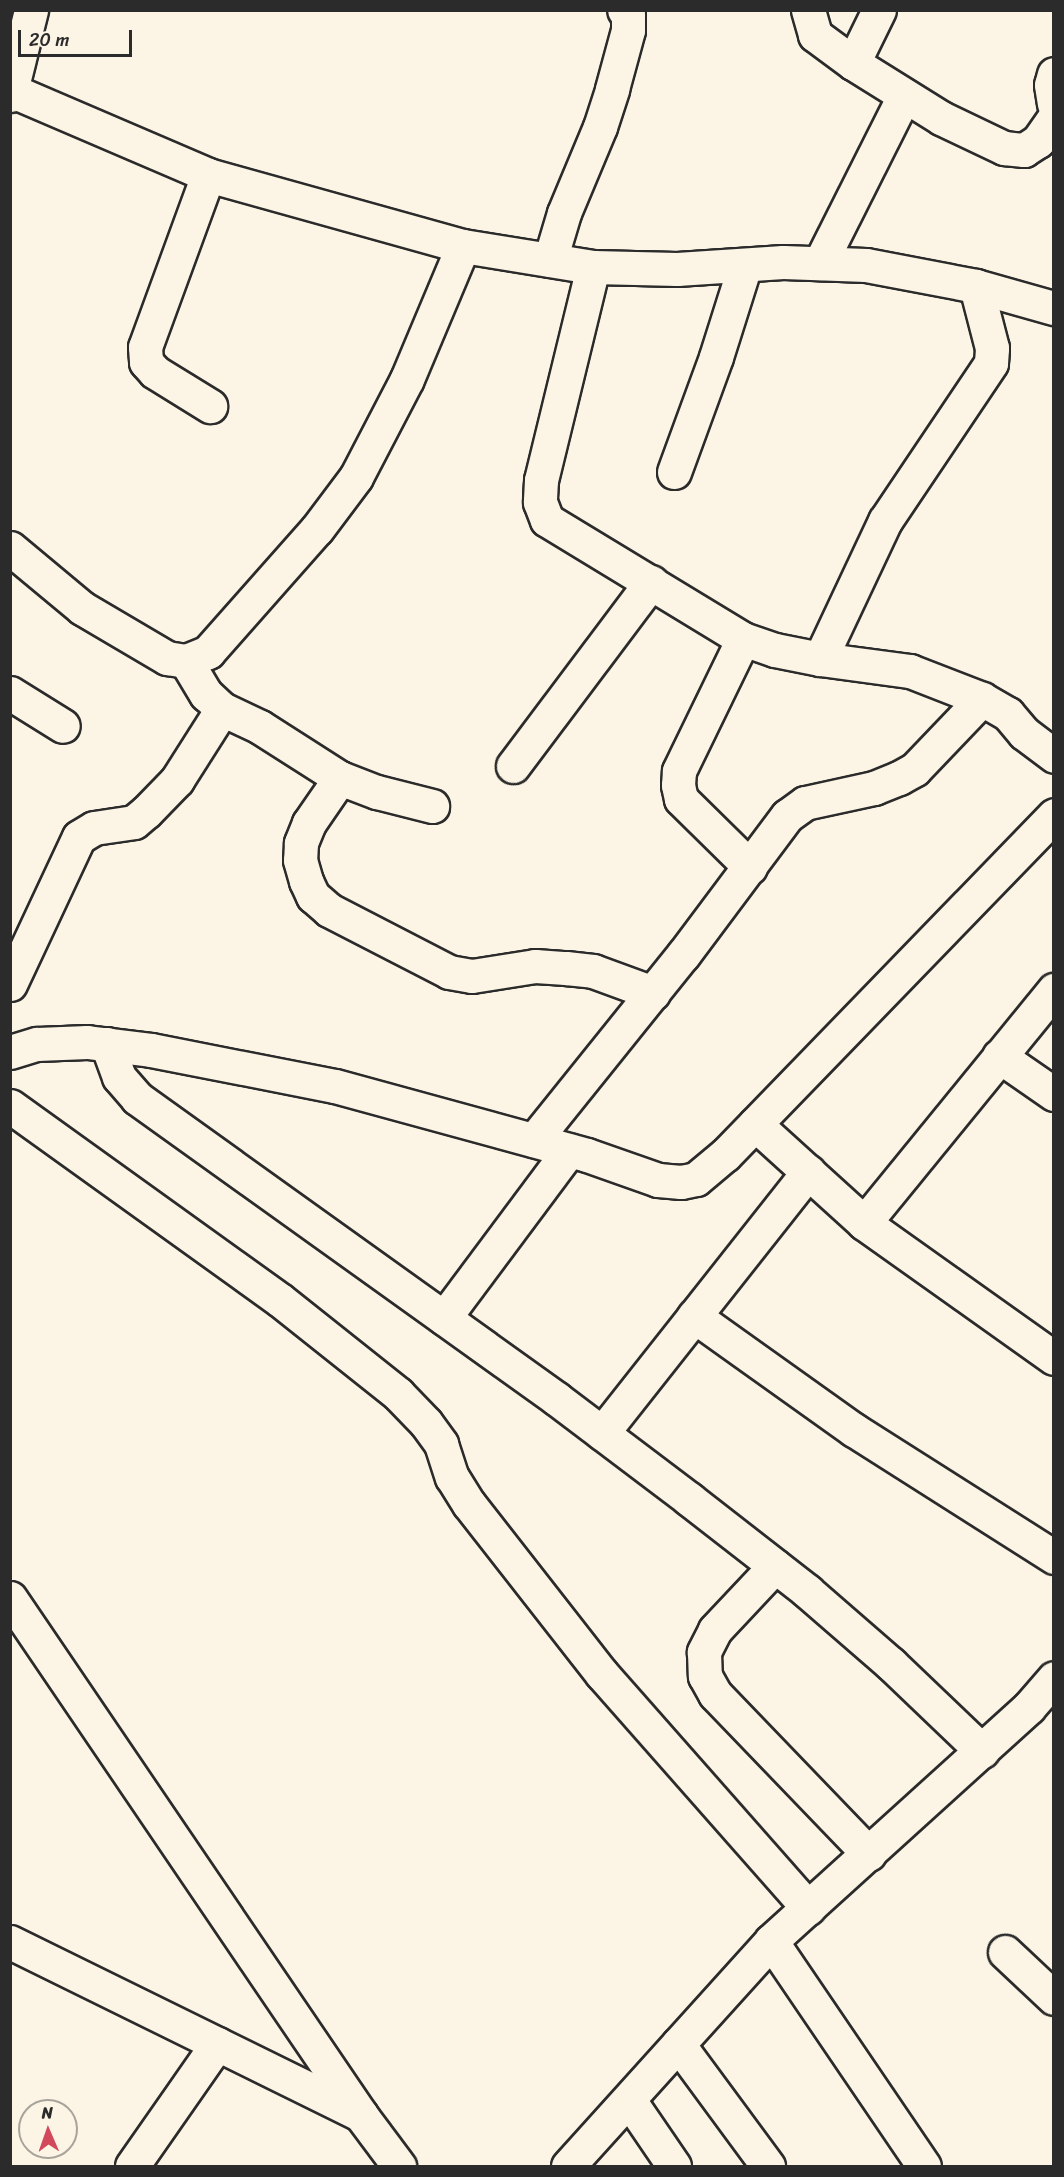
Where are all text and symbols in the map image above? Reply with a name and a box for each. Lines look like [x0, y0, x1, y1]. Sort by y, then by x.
scale bar [21, 18, 135, 56]
text: 20 m [29, 24, 69, 56]
text: N [41, 2098, 53, 2127]
north arrow [18, 2099, 78, 2159]

